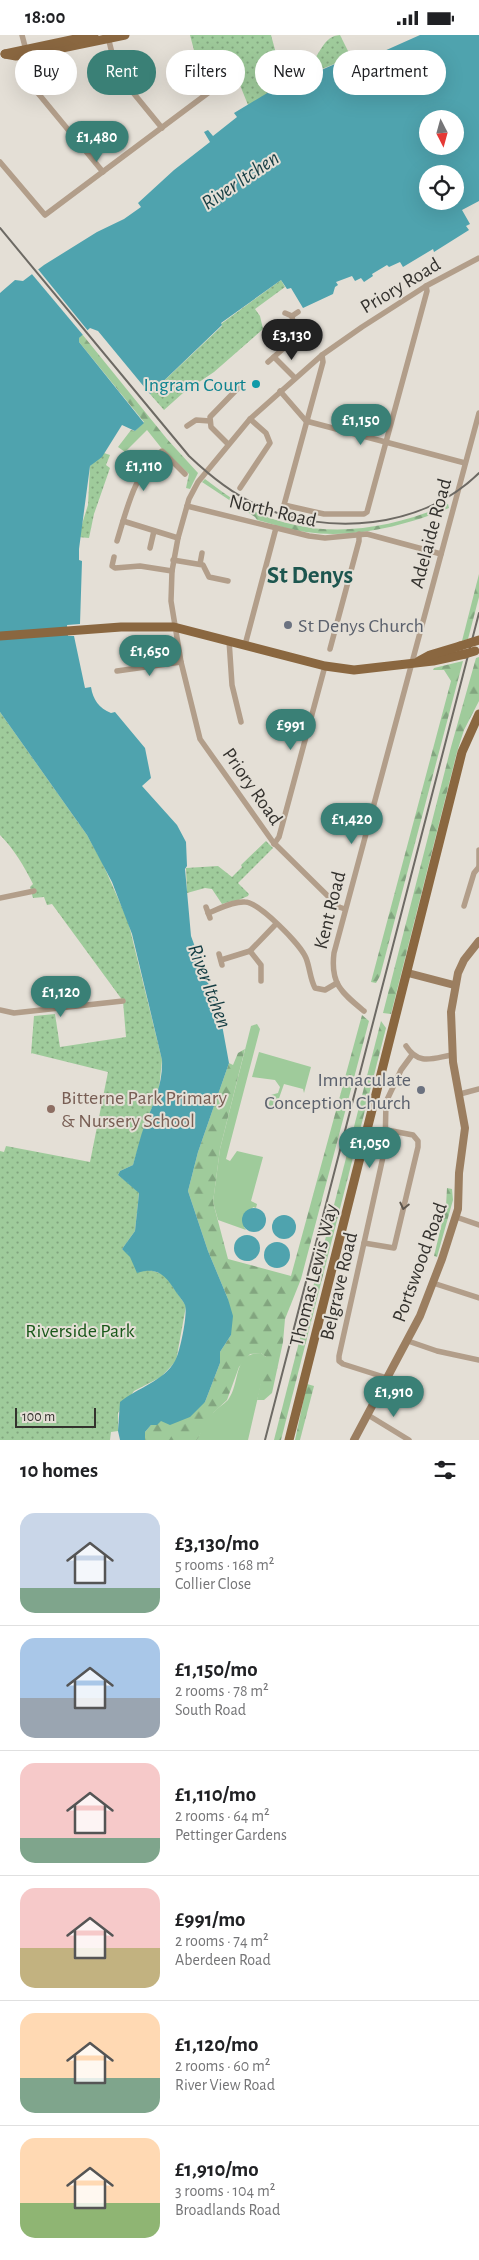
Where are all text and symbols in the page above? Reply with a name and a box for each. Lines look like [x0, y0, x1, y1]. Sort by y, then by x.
text: 18:00 [25, 8, 65, 27]
chip: Buy [15, 50, 77, 95]
chip: Rent [87, 50, 156, 95]
chip: Filters [166, 50, 245, 95]
chip: New [255, 50, 323, 95]
chip: Apartment [333, 50, 446, 95]
north arrow [419, 110, 464, 155]
map controls [419, 110, 464, 210]
pin: £1,480 [56, 121, 138, 163]
text: £1,480 [77, 129, 117, 145]
water label: River Itchen [198, 147, 283, 214]
button: locate [419, 165, 464, 210]
street label: Priory Road [357, 254, 444, 317]
pin: £3,130 [251, 319, 333, 361]
text: £3,130 [273, 327, 311, 343]
place label: Ingram Court [144, 375, 247, 395]
marker: Ingram Court [250, 378, 262, 390]
pin: £1,150 [320, 403, 402, 446]
text: £1,150 [342, 412, 380, 428]
pin: £1,110 [103, 449, 185, 492]
text: £1,110 [126, 458, 162, 474]
street label: Adelaide Road [407, 476, 455, 590]
street label: North Road [227, 491, 318, 531]
district label: St Denys [267, 563, 353, 588]
place label: St Denys Church [298, 616, 424, 636]
marker: St Denys Church [282, 619, 294, 631]
pin: £1,650 [109, 635, 191, 677]
text: £1,650 [130, 643, 170, 659]
pin: £991 [261, 709, 321, 751]
text: £991 [277, 717, 305, 733]
street label: Priory Road [218, 744, 286, 829]
pin: £1,420 [311, 803, 393, 845]
text: £1,420 [332, 811, 372, 827]
street label: Kent Road [311, 869, 349, 951]
water label: River Itchen [184, 941, 235, 1031]
pin: £1,120 [20, 975, 102, 1018]
text: £1,120 [42, 984, 80, 1000]
place label: Immaculate Conception Church [264, 1070, 411, 1113]
marker: Immaculate Conception Church [415, 1084, 427, 1096]
place label: Bitterne Park Primary & Nursery School [61, 1088, 228, 1131]
marker: Bitterne Park Primary & Nursery School [45, 1103, 57, 1115]
pin: £1,050 [329, 1127, 411, 1169]
text: £1,050 [350, 1135, 390, 1151]
street label: Portswood Road [389, 1200, 451, 1325]
street label: Thomas Lewis Way [287, 1201, 341, 1349]
one-way arrow [399, 1201, 410, 1210]
street label: Belgrave Road [317, 1230, 361, 1342]
park label: Riverside Park [25, 1321, 135, 1341]
pin: £1,910 [353, 1375, 435, 1418]
text: £1,910 [375, 1384, 413, 1400]
scale bar [15, 1405, 96, 1428]
text: 100 m [22, 1410, 55, 1424]
icon: filters [431, 1456, 459, 1484]
text: 10 homes [20, 1460, 98, 1481]
icon: home [60, 1533, 120, 1593]
text: £3,130/mo [175, 1533, 259, 1554]
text: 5 rooms · 168 m² [175, 1557, 274, 1573]
text: Collier Close [175, 1576, 251, 1592]
icon: home [60, 1658, 120, 1718]
text: £1,150/mo [175, 1659, 258, 1680]
text: 2 rooms · 78 m² [175, 1683, 269, 1699]
text: South Road [175, 1702, 246, 1718]
icon: home [60, 1783, 120, 1843]
text: £1,110/mo [175, 1784, 256, 1805]
text: 2 rooms · 64 m² [175, 1808, 270, 1824]
text: Pettinger Gardens [175, 1827, 287, 1843]
icon: home [60, 1908, 120, 1968]
text: £991/mo [175, 1909, 246, 1930]
text: 2 rooms · 74 m² [175, 1933, 269, 1949]
text: Aberdeen Road [175, 1952, 271, 1968]
icon: home [60, 2033, 120, 2093]
text: £1,120/mo [175, 2034, 258, 2055]
text: 2 rooms · 60 m² [175, 2058, 270, 2074]
text: River View Road [175, 2077, 275, 2093]
icon: home [60, 2158, 120, 2218]
text: £1,910/mo [175, 2159, 259, 2180]
text: 3 rooms · 104 m² [175, 2183, 275, 2199]
text: Broadlands Road [175, 2202, 280, 2218]

